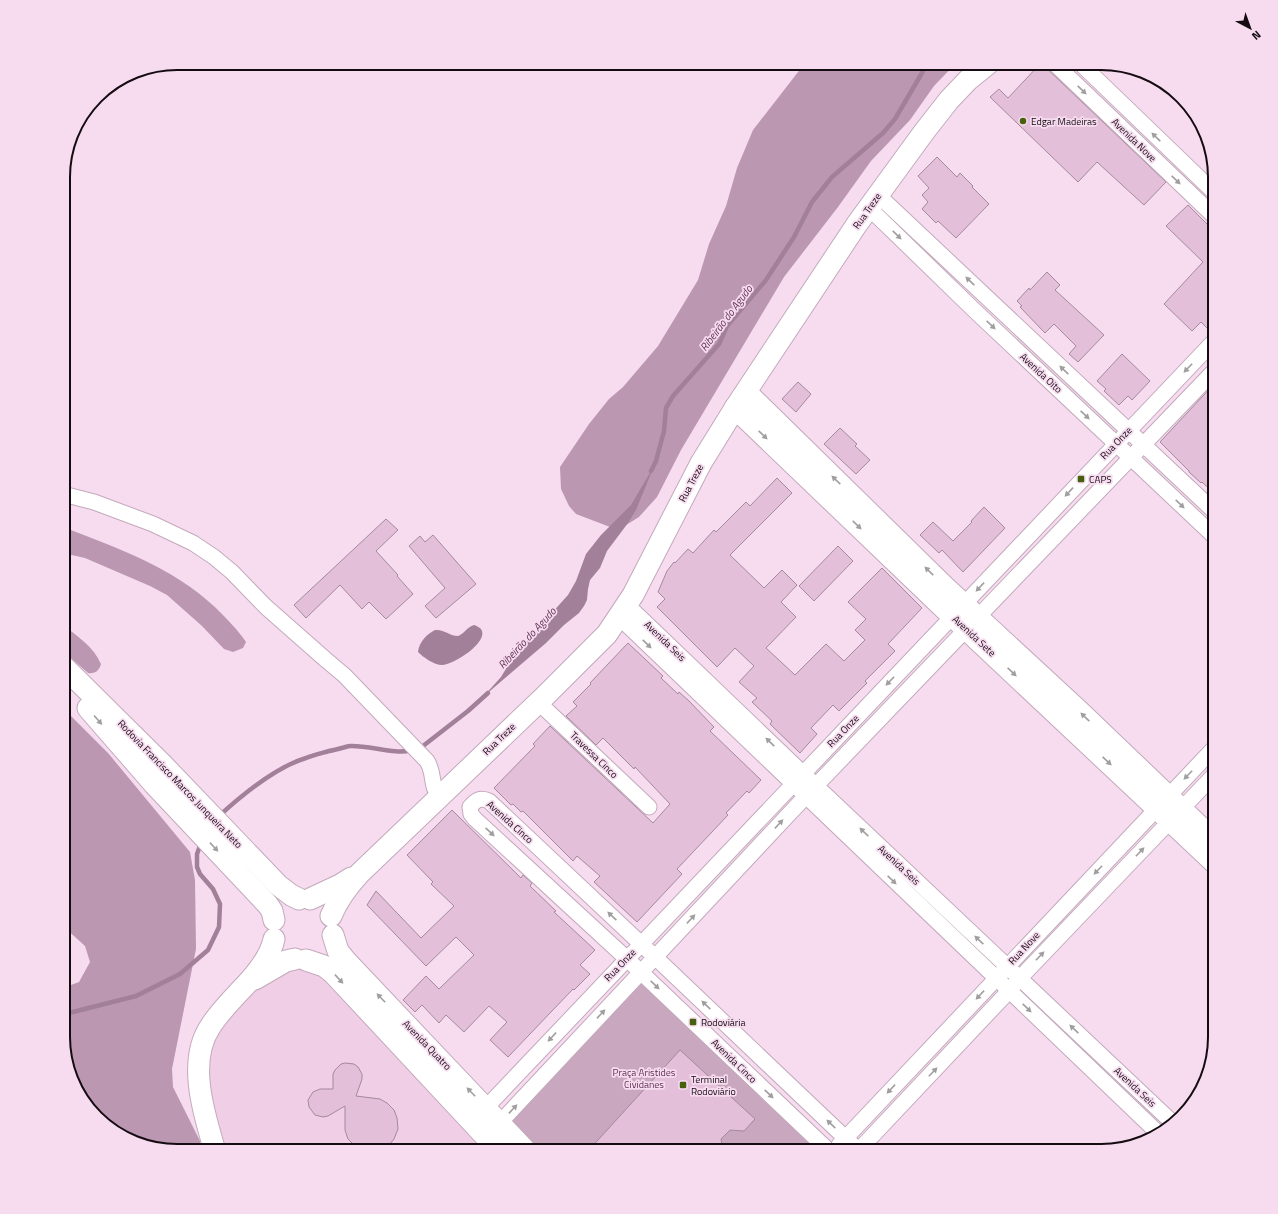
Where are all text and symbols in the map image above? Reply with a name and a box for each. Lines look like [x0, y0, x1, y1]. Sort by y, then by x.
north arrow [1230, 8, 1270, 48]
text: N [1248, 27, 1265, 44]
one-way arrow [1077, 85, 1087, 95]
place label: Edgar Madeiras [1031, 114, 1097, 129]
street label: Avenida Nove [1108, 115, 1160, 165]
marker: Edgar Madeiras [1018, 116, 1028, 126]
one-way arrow [1151, 132, 1161, 141]
one-way arrow [1171, 175, 1181, 185]
street label: Rua Treze [849, 190, 885, 232]
one-way arrow [892, 230, 902, 240]
one-way arrow [965, 276, 975, 286]
water label: Ribeirão do Agudo [696, 281, 756, 354]
one-way arrow [986, 321, 996, 330]
street label: Avenida Oito [1016, 349, 1066, 397]
one-way arrow [1183, 363, 1193, 373]
one-way arrow [1059, 365, 1069, 375]
one-way arrow [1080, 410, 1090, 419]
street label: Rua Onze [1097, 423, 1135, 463]
one-way arrow [758, 430, 768, 439]
street label: Rua Treze [675, 461, 707, 505]
place label: CAPS [1089, 472, 1112, 487]
marker: CAPS [1076, 474, 1086, 484]
one-way arrow [831, 475, 841, 485]
one-way arrow [1064, 487, 1074, 497]
one-way arrow [1175, 499, 1185, 509]
one-way arrow [852, 520, 862, 529]
one-way arrow [924, 566, 934, 576]
one-way arrow [975, 581, 984, 592]
water label: Ribeirão do Agudo [494, 603, 560, 672]
street label: Avenida Sete [949, 612, 999, 660]
street label: Avenida Seis [641, 617, 689, 665]
one-way arrow [642, 640, 652, 649]
one-way arrow [1007, 667, 1017, 677]
one-way arrow [885, 676, 895, 686]
street label: Rua Onze [824, 711, 862, 751]
one-way arrow [1080, 712, 1090, 722]
one-way arrow [94, 715, 103, 726]
street label: Rodovia Francisco Marcos Junqueira Neto [114, 716, 246, 852]
street label: Rua Treze [479, 719, 519, 759]
street label: Travessa Cinco [567, 728, 621, 782]
one-way arrow [765, 737, 775, 747]
one-way arrow [1101, 757, 1112, 766]
one-way arrow [1183, 770, 1193, 780]
street label: Avenida Cinco [483, 797, 537, 847]
one-way arrow [775, 819, 784, 829]
one-way arrow [859, 827, 869, 836]
one-way arrow [485, 828, 496, 837]
street label: Avenida Seis [875, 841, 924, 889]
one-way arrow [209, 843, 218, 852]
one-way arrow [1135, 847, 1145, 857]
one-way arrow [1094, 865, 1103, 875]
one-way arrow [887, 875, 897, 885]
one-way arrow [607, 912, 616, 921]
one-way arrow [686, 914, 695, 924]
street label: Rua Nove [1005, 928, 1043, 968]
one-way arrow [974, 935, 984, 945]
street label: Rua Onze [601, 945, 639, 985]
one-way arrow [1036, 951, 1045, 961]
one-way arrow [334, 974, 344, 984]
one-way arrow [650, 980, 660, 990]
one-way arrow [976, 990, 985, 1000]
one-way arrow [376, 993, 386, 1003]
one-way arrow [701, 1000, 711, 1010]
one-way arrow [1022, 1003, 1032, 1013]
one-way arrow [597, 1009, 606, 1019]
place label: Rodoviária [701, 1015, 746, 1030]
street label: Avenida Quatro [399, 1017, 455, 1073]
marker: Rodoviária [688, 1017, 698, 1027]
one-way arrow [1069, 1024, 1079, 1034]
one-way arrow [547, 1032, 556, 1043]
street label: Avenida Cinco [708, 1035, 760, 1087]
street label: Avenida Seis [1111, 1063, 1160, 1111]
park label: Praça Aristides Cividanes [613, 1065, 676, 1092]
one-way arrow [928, 1067, 938, 1077]
place label: Terminal Rodoviário [691, 1072, 736, 1099]
marker: Terminal Rodoviário [678, 1080, 688, 1090]
one-way arrow [887, 1084, 896, 1095]
one-way arrow [466, 1087, 476, 1097]
one-way arrow [764, 1089, 774, 1099]
one-way arrow [508, 1104, 518, 1114]
one-way arrow [826, 1119, 836, 1129]

